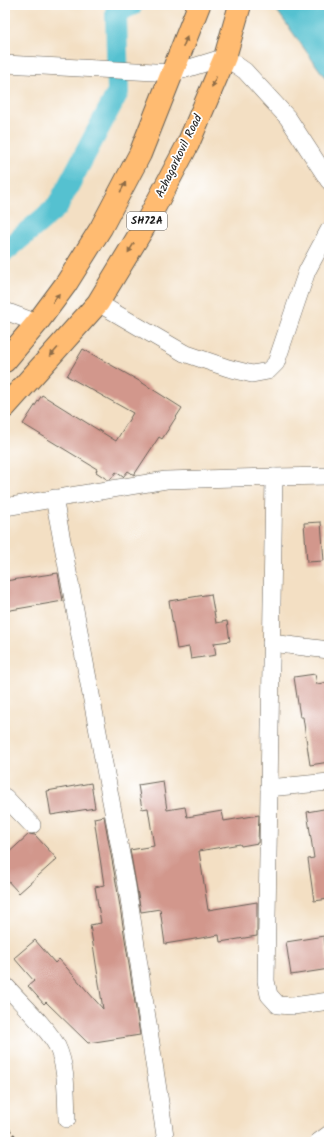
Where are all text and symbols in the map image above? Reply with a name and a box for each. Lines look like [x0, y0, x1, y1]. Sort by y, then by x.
one-way arrow [182, 35, 188, 47]
one-way arrow [211, 76, 217, 87]
street label: Azhagarkovil Road [151, 110, 208, 201]
one-way arrow [120, 181, 126, 193]
road number: SH72A [127, 212, 167, 230]
one-way arrow [128, 242, 135, 254]
one-way arrow [51, 293, 59, 303]
one-way arrow [50, 347, 59, 357]

